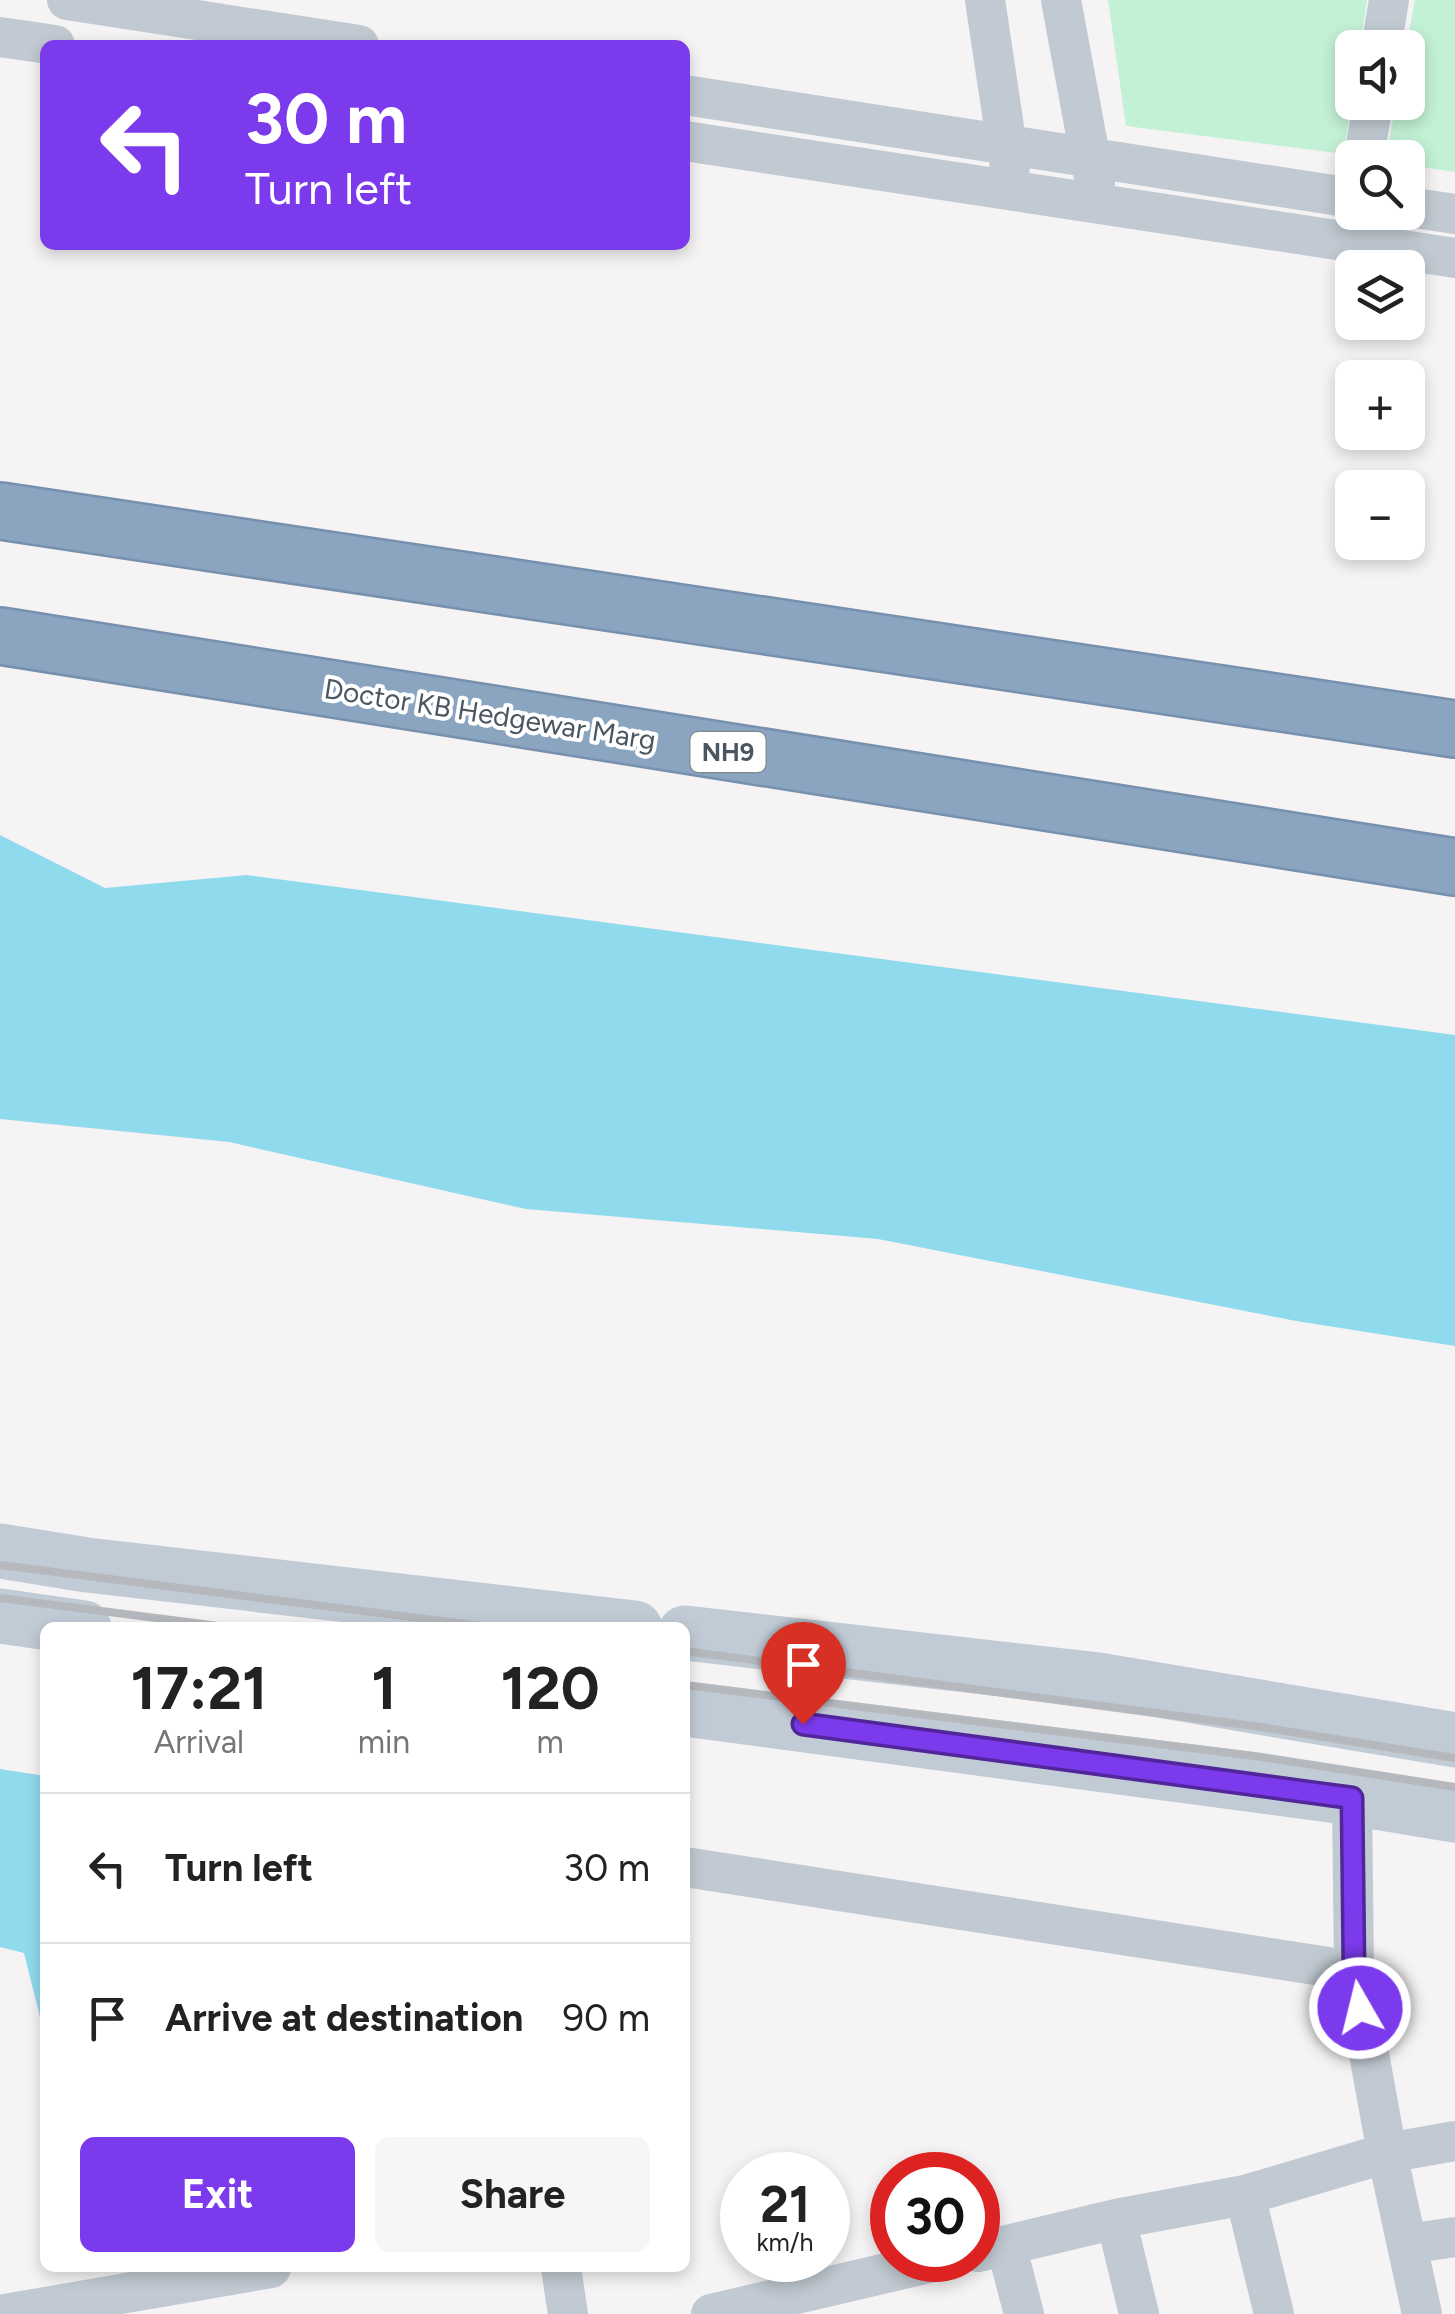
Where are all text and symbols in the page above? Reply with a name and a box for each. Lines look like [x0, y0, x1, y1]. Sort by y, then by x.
map controls [1335, 30, 1425, 560]
button: sound [1335, 30, 1425, 120]
text: 30 m [245, 76, 407, 161]
icon: left [80, 80, 210, 210]
button: search [1335, 140, 1425, 230]
text: Turn left [245, 161, 412, 215]
button: layers [1335, 250, 1425, 340]
button: + [1335, 360, 1425, 450]
button: − [1335, 470, 1425, 560]
street label: Doctor KB Hedgewar Marg [322, 671, 658, 757]
road number: NH9 [690, 732, 766, 772]
pin [761, 1622, 846, 1725]
icon: arrive [776, 1637, 831, 1692]
text: 17:21 [130, 1652, 267, 1724]
text: 1 [371, 1652, 397, 1724]
text: 120 [501, 1652, 600, 1724]
text: Arrival [154, 1723, 244, 1761]
text: min [358, 1723, 410, 1761]
text: m [536, 1723, 564, 1761]
icon: left [80, 1841, 135, 1896]
text: Turn left [165, 1845, 313, 1891]
text: 30 m [563, 1845, 650, 1891]
position arrow [1308, 1956, 1412, 2060]
icon: arrive [80, 1991, 135, 2046]
text: Arrive at destination [165, 1995, 523, 2041]
text: 90 m [562, 1995, 650, 2041]
button: Exit [80, 2137, 355, 2252]
button: Share [375, 2137, 650, 2252]
speed limit sign: 30 [870, 2152, 1000, 2282]
text: 21 [760, 2174, 810, 2235]
text: km/h [756, 2227, 814, 2257]

